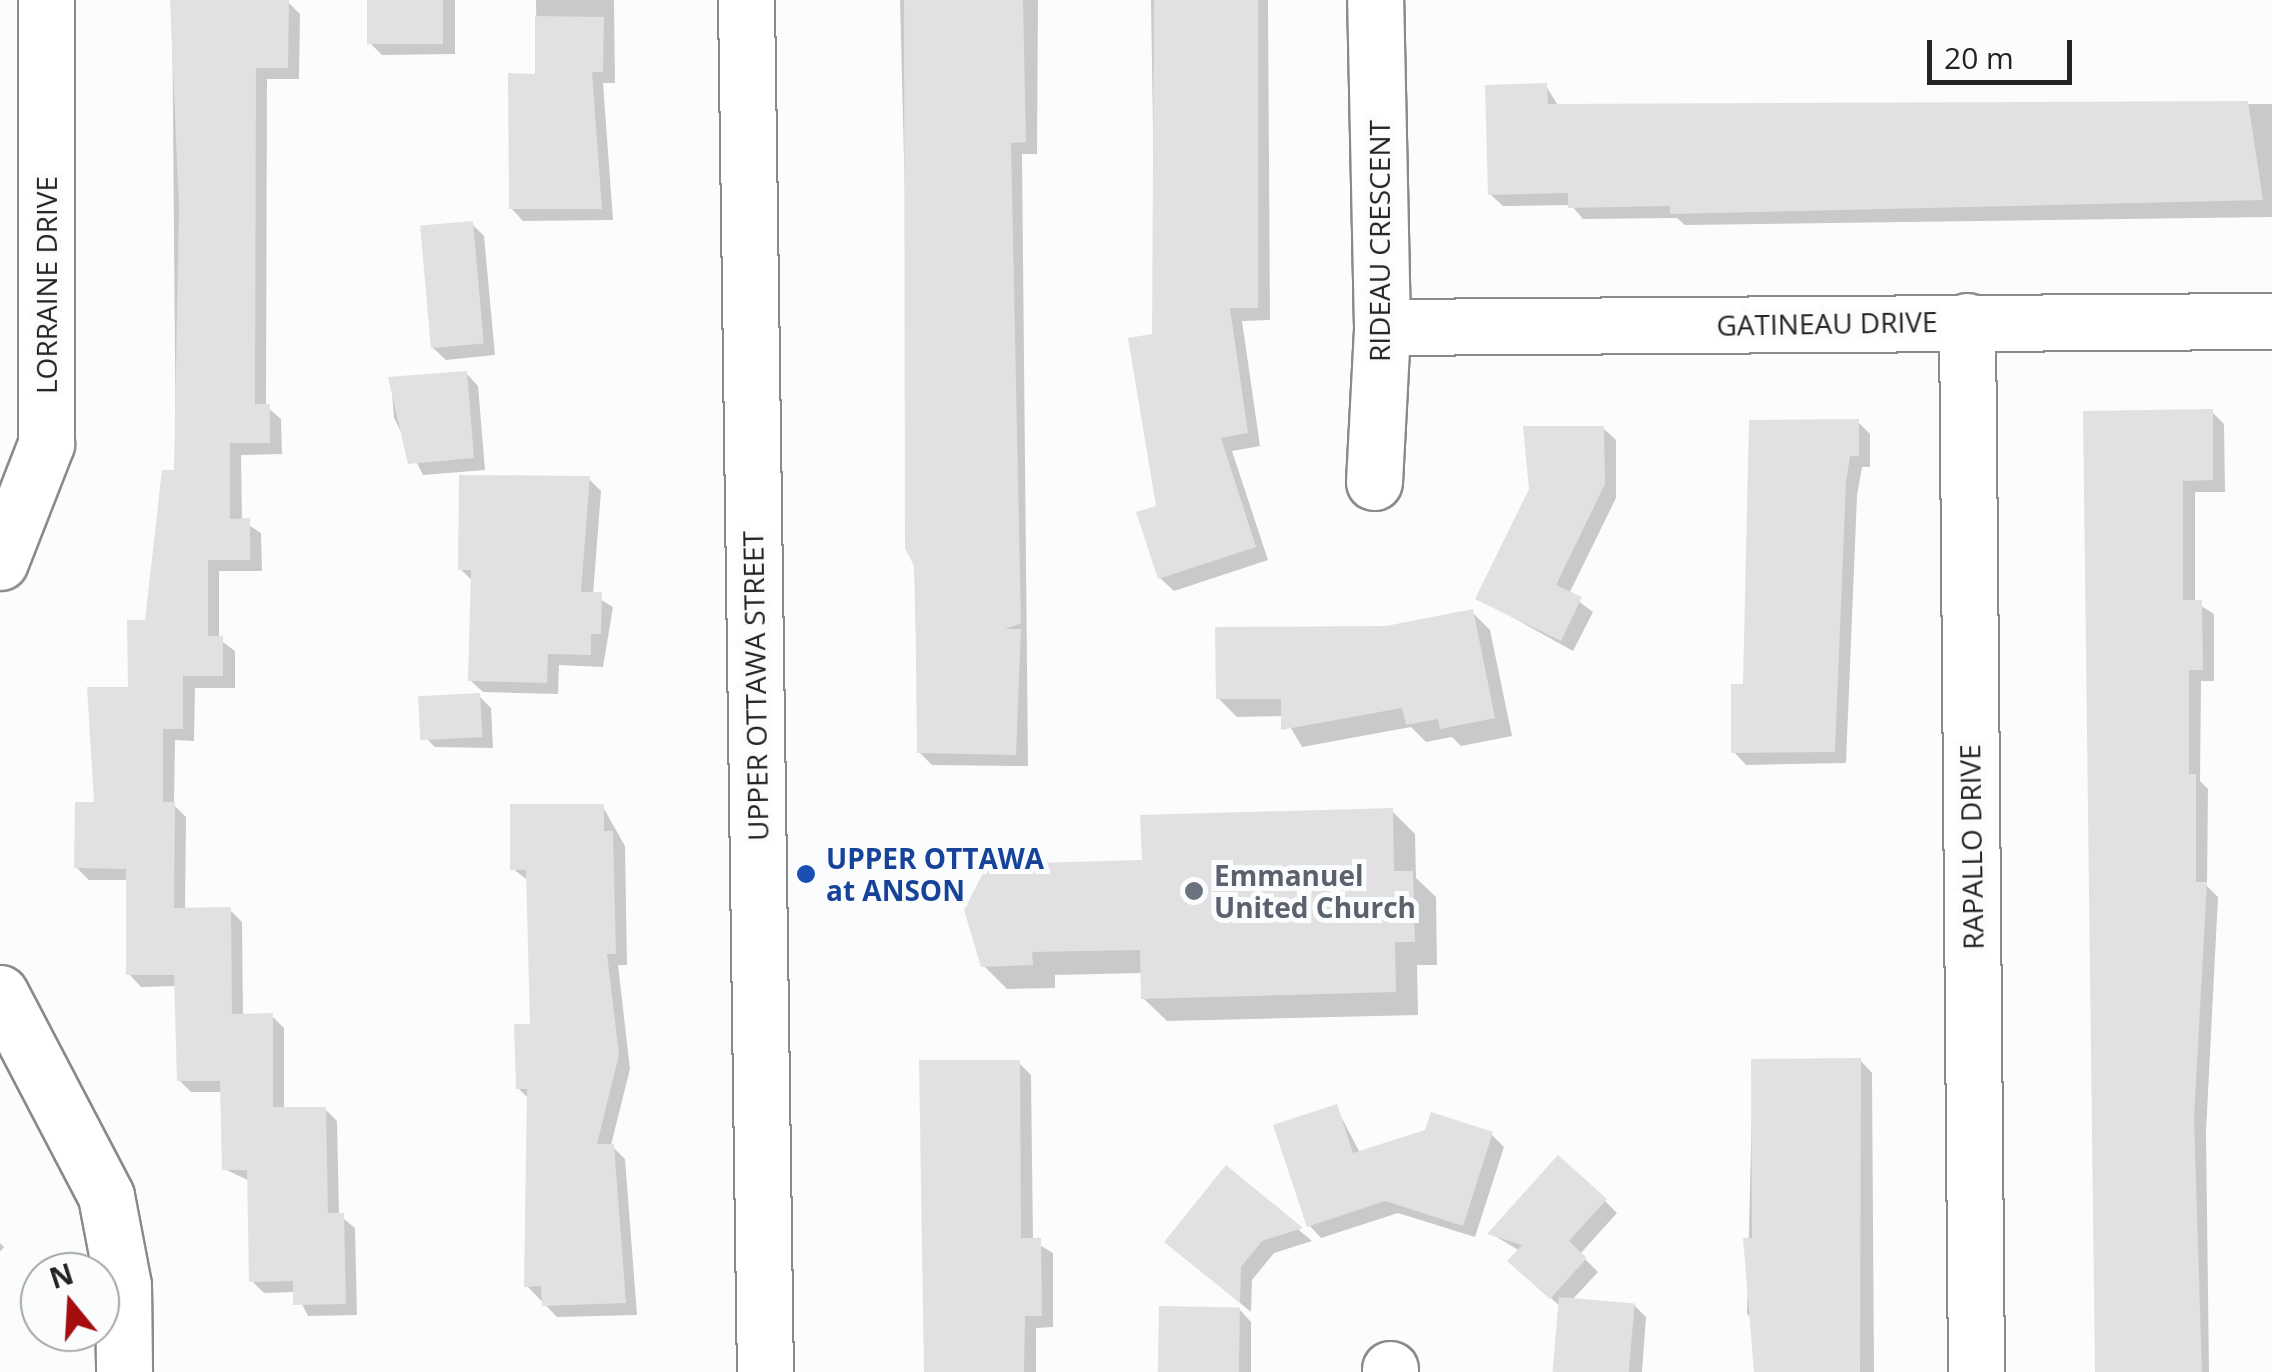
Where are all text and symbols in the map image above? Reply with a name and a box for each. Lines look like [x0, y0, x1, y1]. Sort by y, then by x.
scale bar [1932, 20, 2077, 82]
text: 20 m [1944, 37, 2014, 78]
street label: RIDEAU CRESCENT [1362, 120, 1396, 362]
street label: LORRAINE DRIVE [29, 176, 63, 394]
street label: GATINEAU DRIVE [1716, 304, 1938, 342]
street label: UPPER OTTAWA STREET [735, 531, 775, 841]
street label: RAPALLO DRIVE [1952, 744, 1990, 950]
place label: UPPER OTTAWA at ANSON [826, 841, 1044, 907]
place label: Emmanuel United Church [1214, 858, 1416, 924]
marker: UPPER OTTAWA at ANSON [795, 863, 817, 885]
marker: Emmanuel United Church [1183, 880, 1205, 902]
north arrow [20, 1252, 120, 1352]
text: N [45, 1254, 78, 1297]

